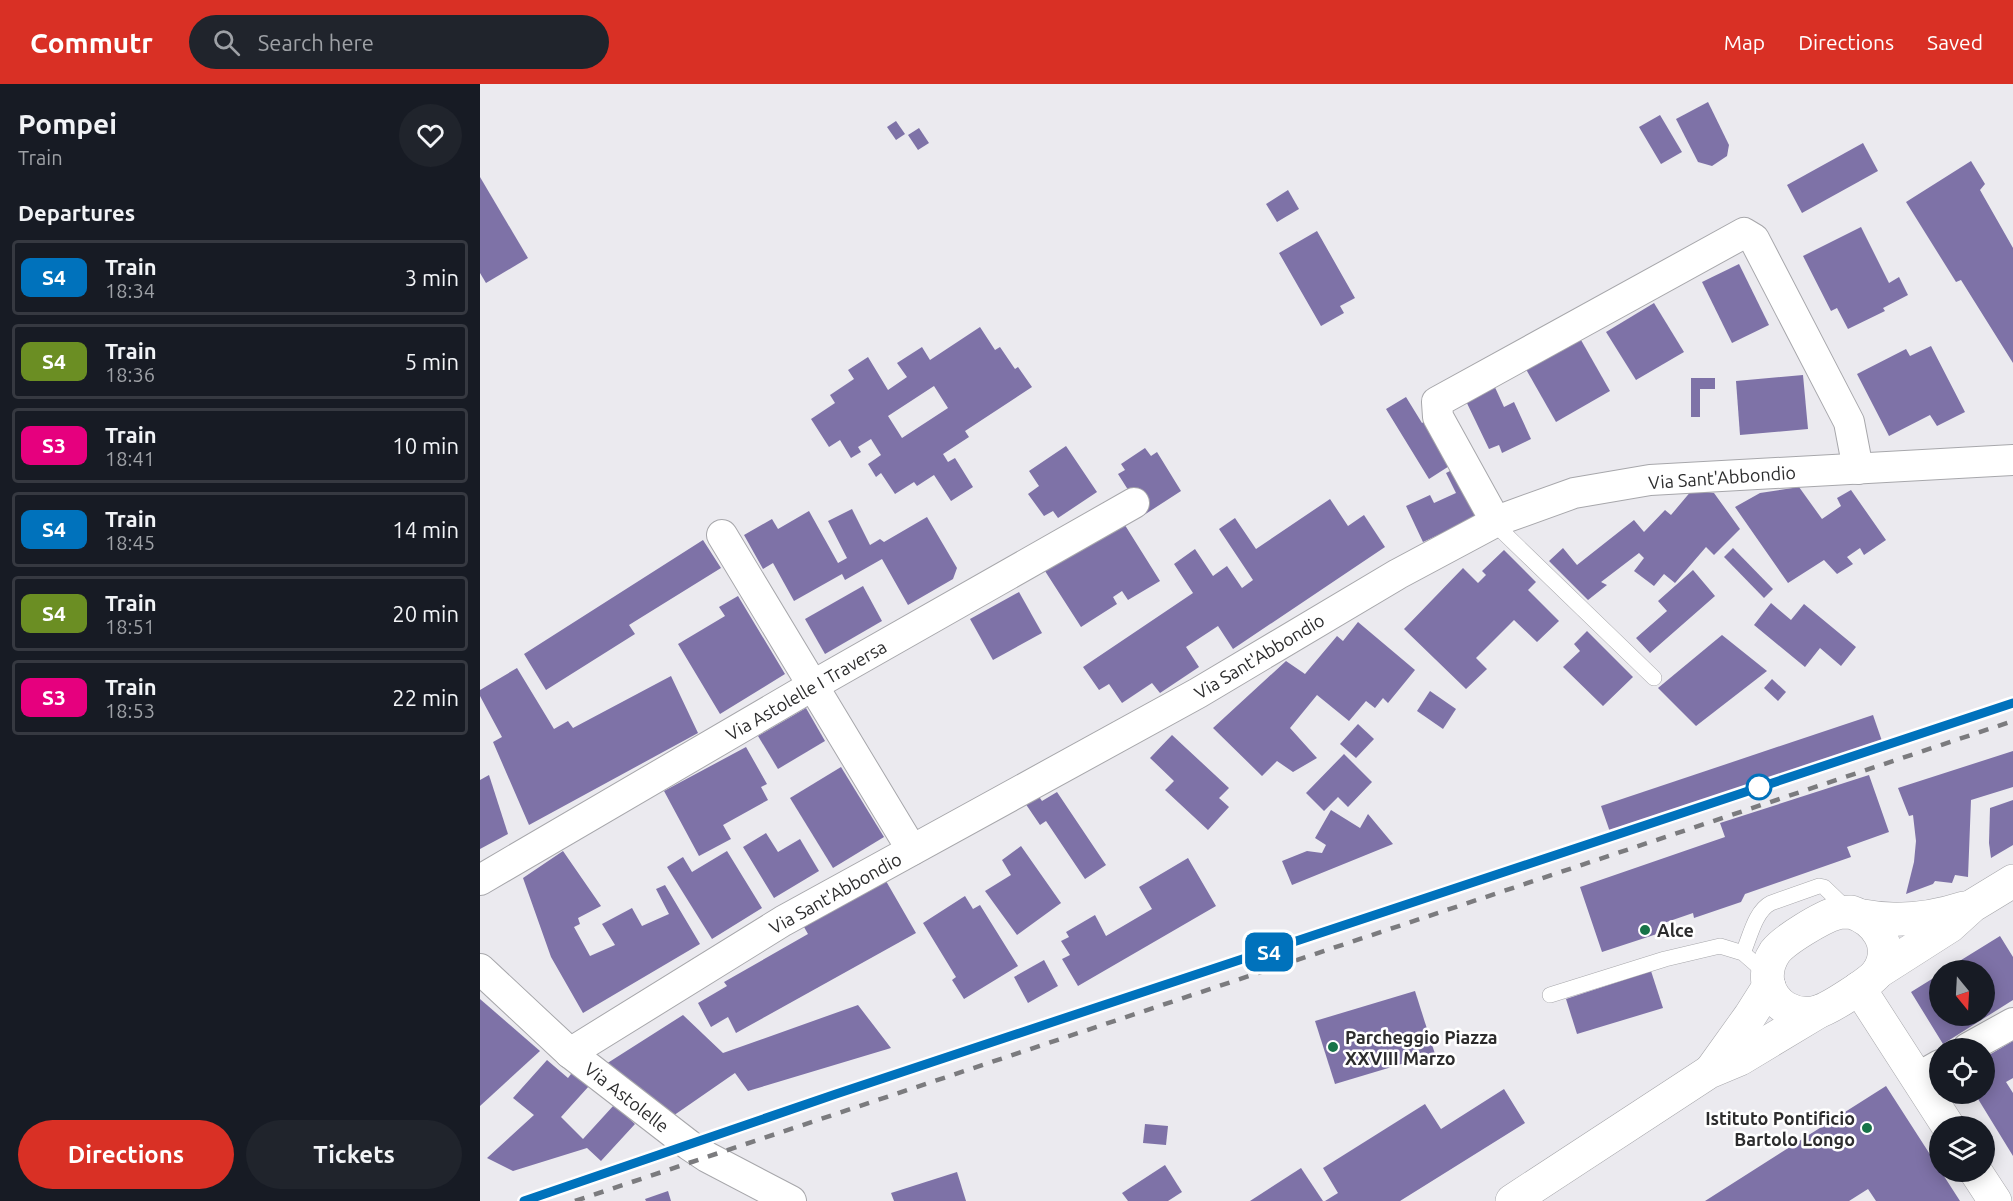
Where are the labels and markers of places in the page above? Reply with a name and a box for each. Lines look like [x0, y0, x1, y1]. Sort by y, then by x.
unlabelled marker [1746, 774, 1772, 800]
place label: Alce [1657, 920, 1694, 940]
marker: Alce [1638, 923, 1652, 937]
place label: Parcheggio Piazza XXVIII Marzo [1345, 1027, 1498, 1068]
marker: Parcheggio Piazza XXVIII Marzo [1326, 1040, 1340, 1054]
place label: Istituto Pontificio Bartolo Longo [1705, 1108, 1855, 1149]
marker: Istituto Pontificio Bartolo Longo [1860, 1121, 1874, 1135]

